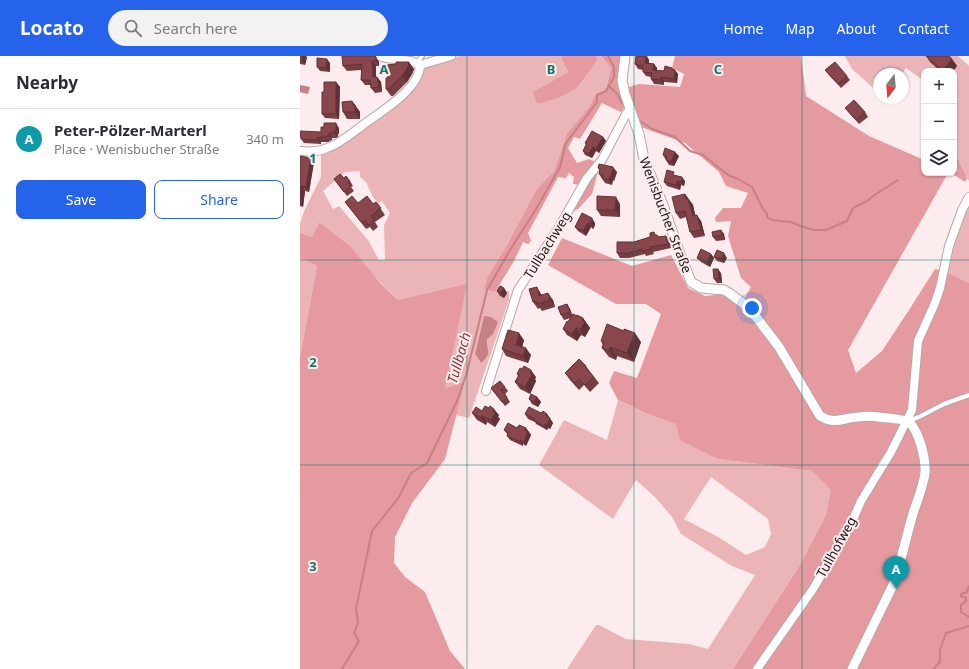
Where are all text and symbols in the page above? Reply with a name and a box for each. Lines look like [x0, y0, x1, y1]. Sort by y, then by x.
search box [108, 10, 388, 46]
text: Locato [20, 15, 84, 41]
icon: search [122, 17, 144, 39]
text: Search here [154, 18, 237, 38]
text: Home [724, 19, 763, 38]
text: Map [785, 19, 815, 38]
text: About [837, 19, 876, 38]
text: Contact [898, 19, 949, 38]
text: A [380, 60, 389, 78]
text: B [547, 60, 555, 78]
text: C [714, 60, 722, 78]
north arrow [873, 68, 909, 104]
map controls [921, 68, 957, 176]
button: + [921, 68, 957, 104]
text: Nearby [16, 71, 78, 94]
button: − [921, 104, 957, 140]
text: Peter-Pölzer-Marterl [54, 120, 207, 140]
text: A [25, 130, 34, 148]
text: 340 m [246, 130, 284, 148]
text: Place · Wenisbucher Straße [54, 140, 219, 158]
button: layers [921, 140, 957, 176]
text: 1 [309, 149, 317, 167]
street label: Wenisbucher Straße [636, 154, 696, 276]
button: Save [16, 180, 146, 219]
button: Share [154, 180, 284, 219]
street label: Tullbachweg [519, 208, 575, 282]
your location [742, 298, 762, 318]
water label: Tullbach [442, 330, 475, 386]
text: 2 [309, 353, 317, 371]
street label: Tullhofweg [812, 513, 860, 581]
pin: A [883, 556, 909, 589]
text: 3 [309, 557, 317, 575]

